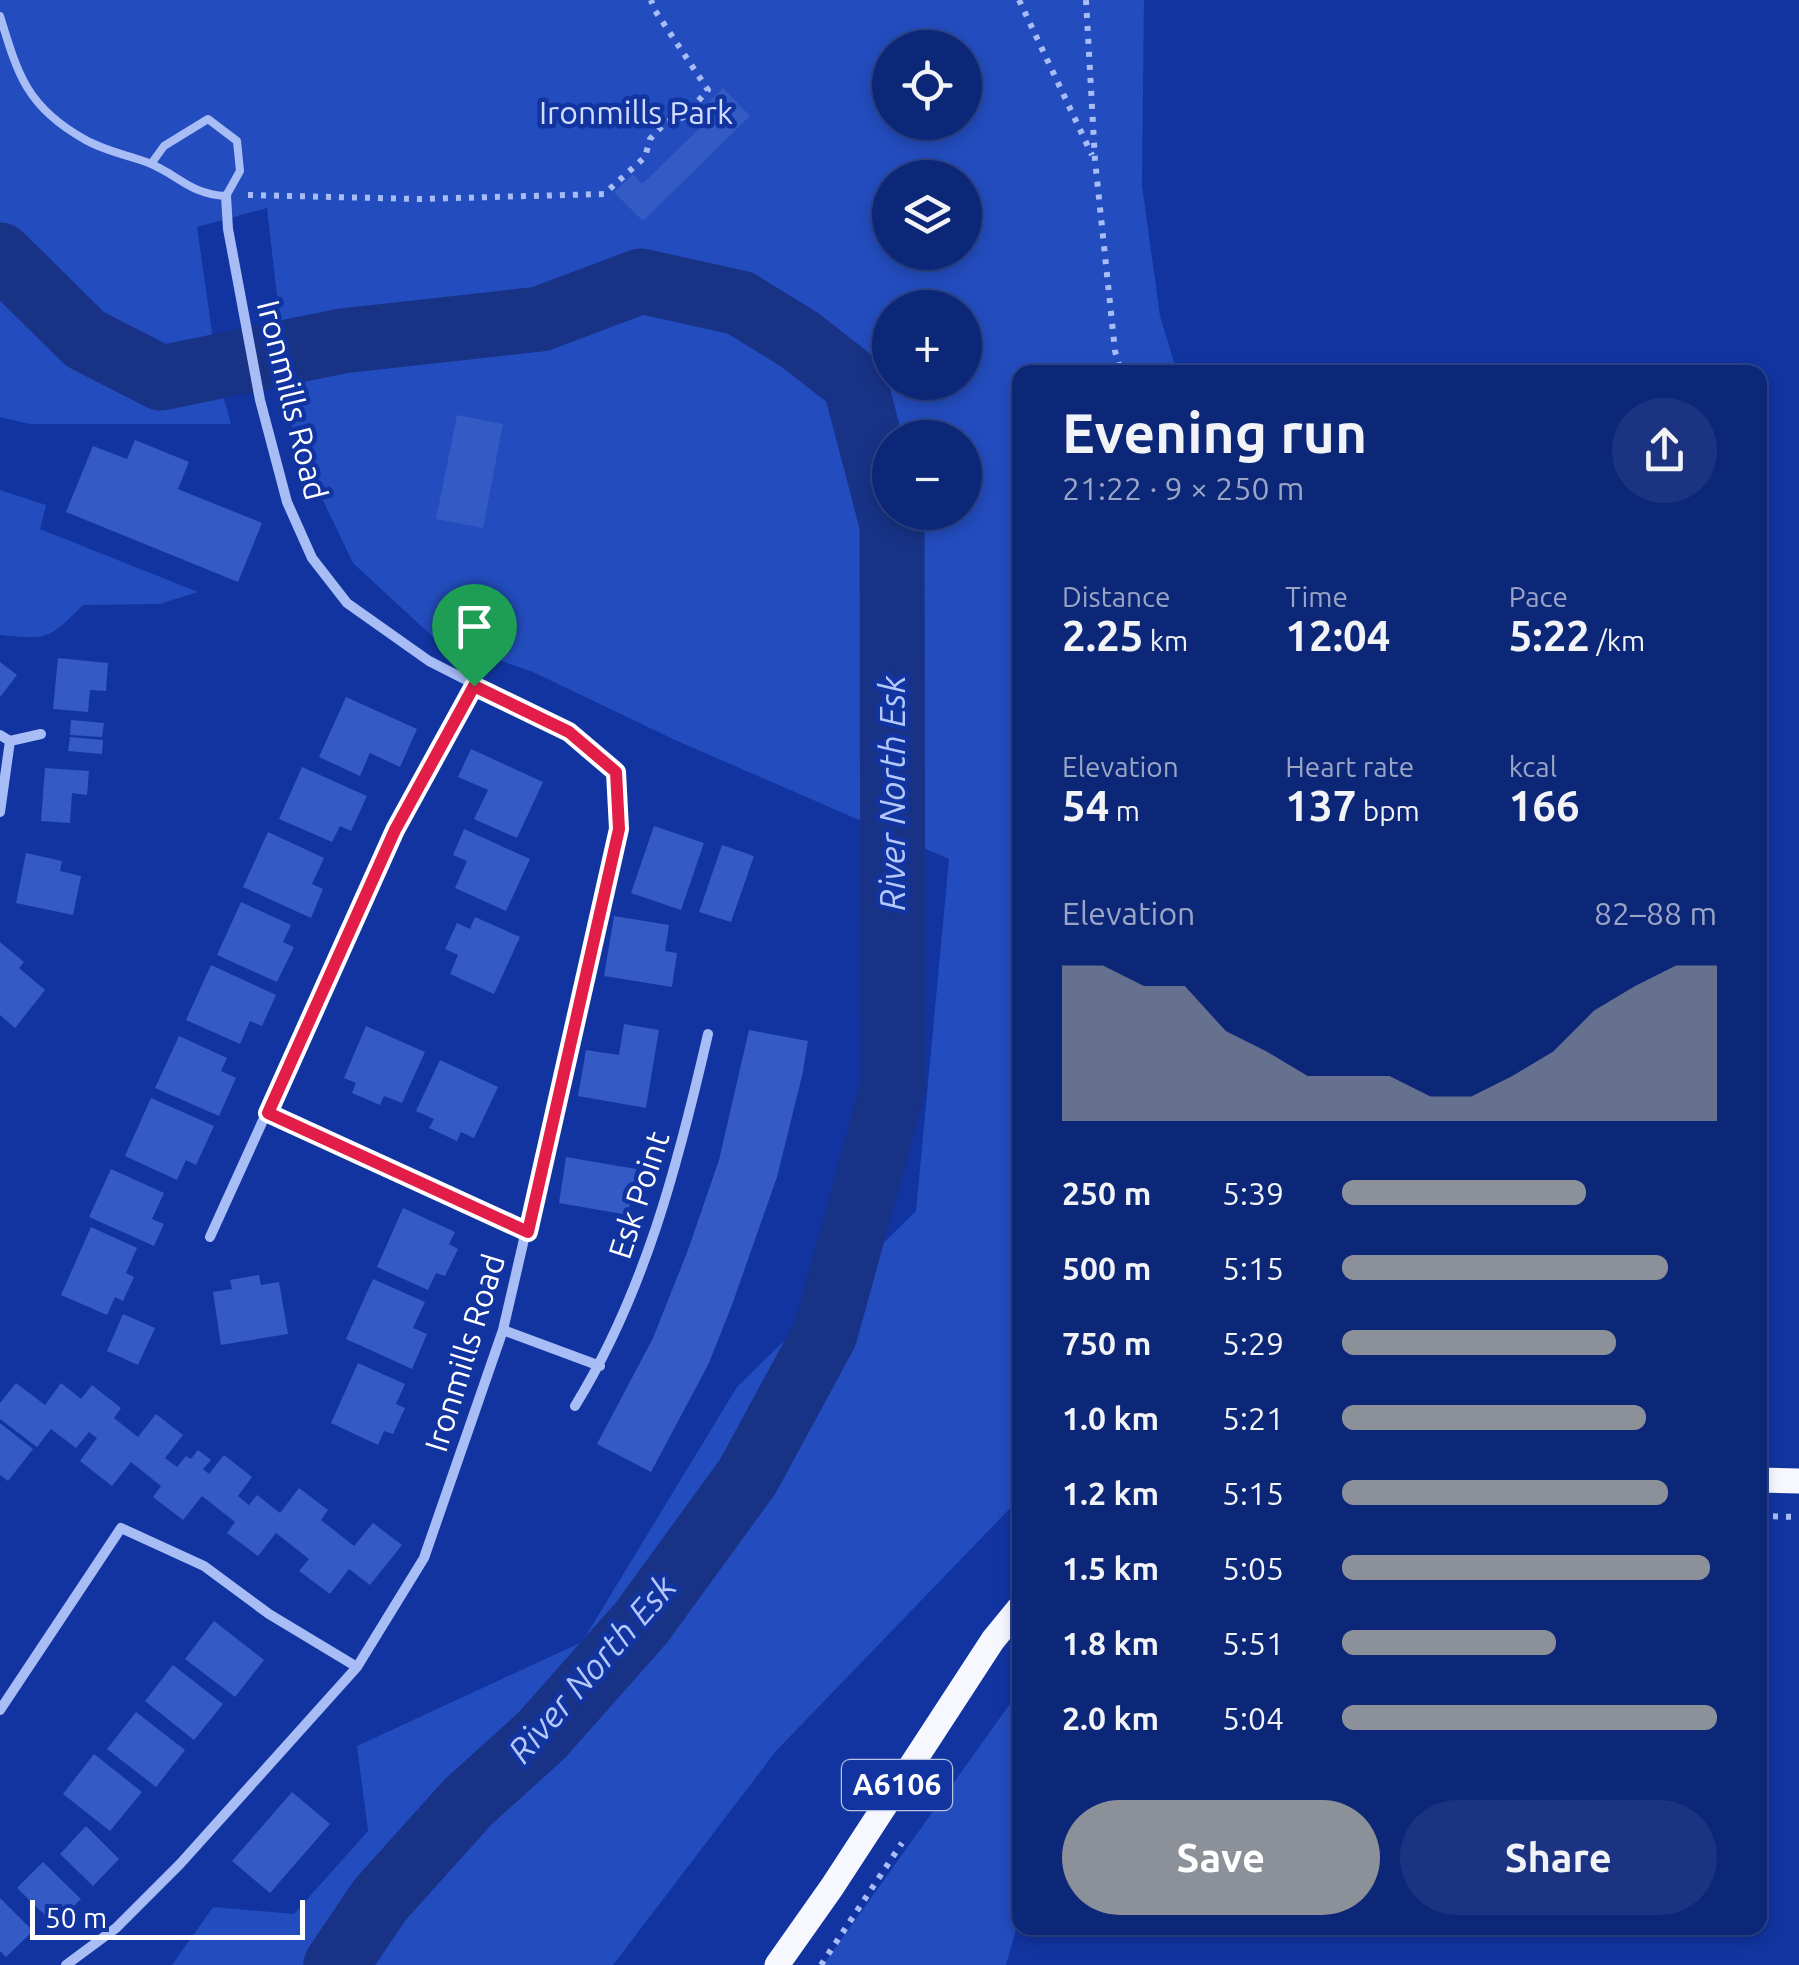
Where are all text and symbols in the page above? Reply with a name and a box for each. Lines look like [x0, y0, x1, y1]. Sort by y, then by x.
map controls [872, 30, 982, 530]
button: locate [872, 30, 982, 140]
park label: Ironmills Park [539, 94, 733, 130]
button: layers [872, 160, 982, 270]
button: + [872, 290, 982, 400]
street label: Ironmills Road [251, 296, 335, 503]
button: share [1612, 398, 1717, 503]
text: Evening run [1062, 402, 1367, 463]
button: − [872, 420, 982, 530]
text: 21:22 · 9 × 250 m [1062, 470, 1304, 506]
text: Distance [1062, 581, 1170, 612]
text: Time [1285, 581, 1348, 612]
text: Pace [1509, 581, 1568, 612]
pin [432, 584, 517, 687]
icon: arrive [447, 599, 502, 654]
text: 2.25 [1062, 612, 1143, 659]
text: 12:04 [1285, 612, 1390, 659]
text: 5:22 [1509, 612, 1590, 659]
text: km [1143, 625, 1188, 656]
text: /km [1590, 625, 1645, 656]
water label: River North Esk [872, 675, 912, 911]
text: Elevation [1062, 751, 1179, 782]
text: Heart rate [1285, 751, 1414, 782]
text: kcal [1509, 751, 1557, 782]
text: 54 [1062, 782, 1109, 829]
text: 137 [1285, 782, 1356, 829]
text: 166 [1509, 782, 1580, 829]
text: m [1109, 795, 1140, 826]
text: bpm [1356, 795, 1420, 826]
text: Elevation [1062, 895, 1195, 931]
text: 82–88 m [1594, 895, 1717, 931]
street label: Esk Point [601, 1126, 676, 1263]
text: 250 m [1062, 1175, 1151, 1211]
text: 5:39 [1222, 1175, 1284, 1211]
street label: Ironmills Road [417, 1250, 511, 1456]
text: 500 m [1062, 1250, 1151, 1286]
text: 5:15 [1222, 1250, 1284, 1286]
text: 750 m [1062, 1325, 1151, 1361]
text: 5:29 [1222, 1325, 1284, 1361]
text: 1.0 km [1062, 1400, 1159, 1436]
text: 5:21 [1222, 1400, 1284, 1436]
text: 1.2 km [1062, 1475, 1159, 1511]
text: 5:15 [1222, 1475, 1284, 1511]
text: 1.5 km [1062, 1550, 1159, 1586]
text: 5:05 [1222, 1550, 1284, 1586]
water label: River North Esk [499, 1566, 684, 1770]
text: 1.8 km [1062, 1625, 1159, 1661]
text: 5:51 [1222, 1625, 1284, 1661]
text: 2.0 km [1062, 1700, 1159, 1736]
text: 5:04 [1222, 1700, 1284, 1736]
road number: A6106 [842, 1760, 952, 1810]
button: Save [1062, 1800, 1380, 1915]
button: Share [1400, 1800, 1717, 1915]
scale bar [30, 1895, 305, 1940]
text: 50 m [45, 1902, 107, 1933]

